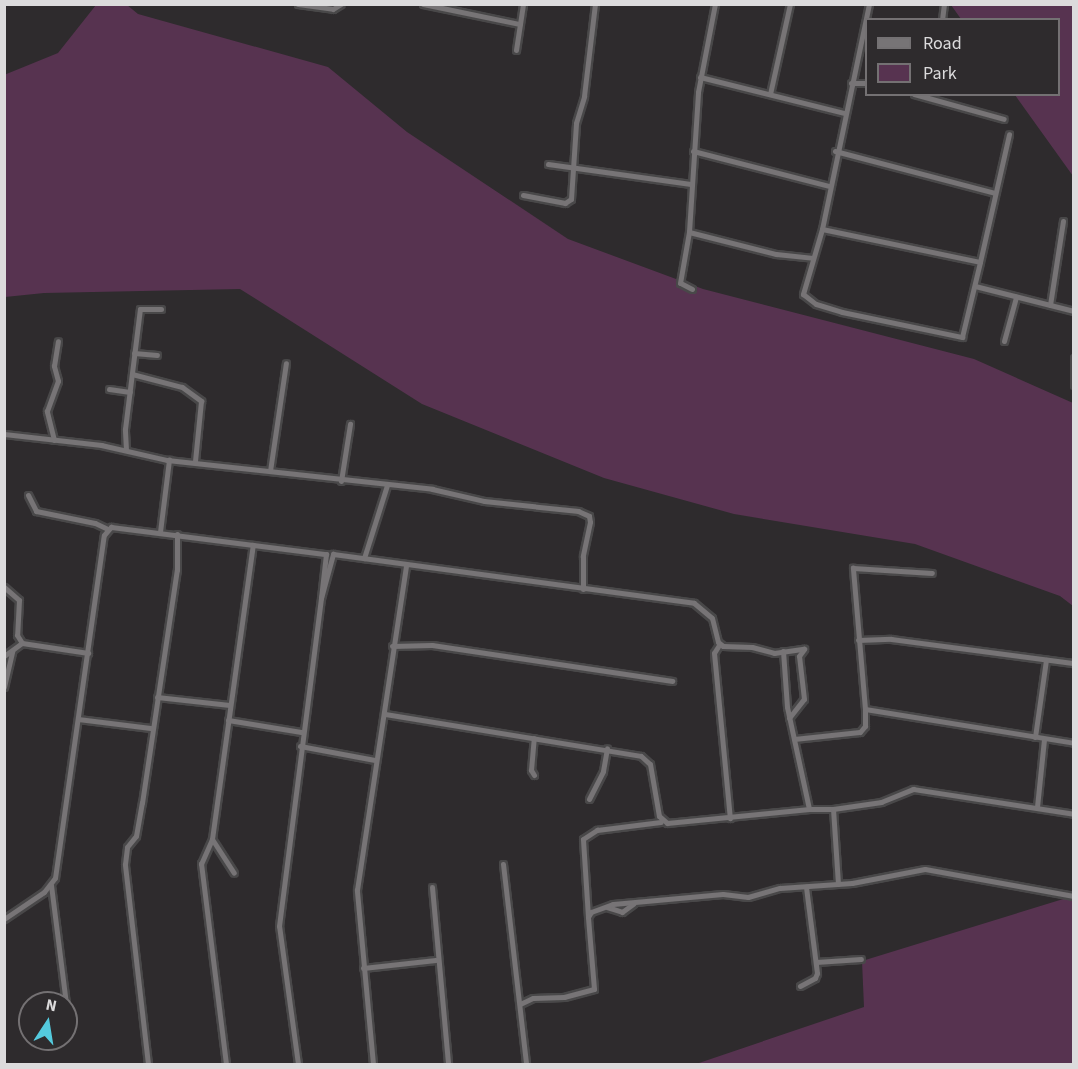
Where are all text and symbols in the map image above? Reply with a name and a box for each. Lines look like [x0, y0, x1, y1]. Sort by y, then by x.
legend [865, 18, 1060, 96]
text: Road [923, 31, 962, 56]
text: Park [923, 61, 957, 86]
north arrow [18, 991, 78, 1051]
text: N [44, 993, 59, 1017]

